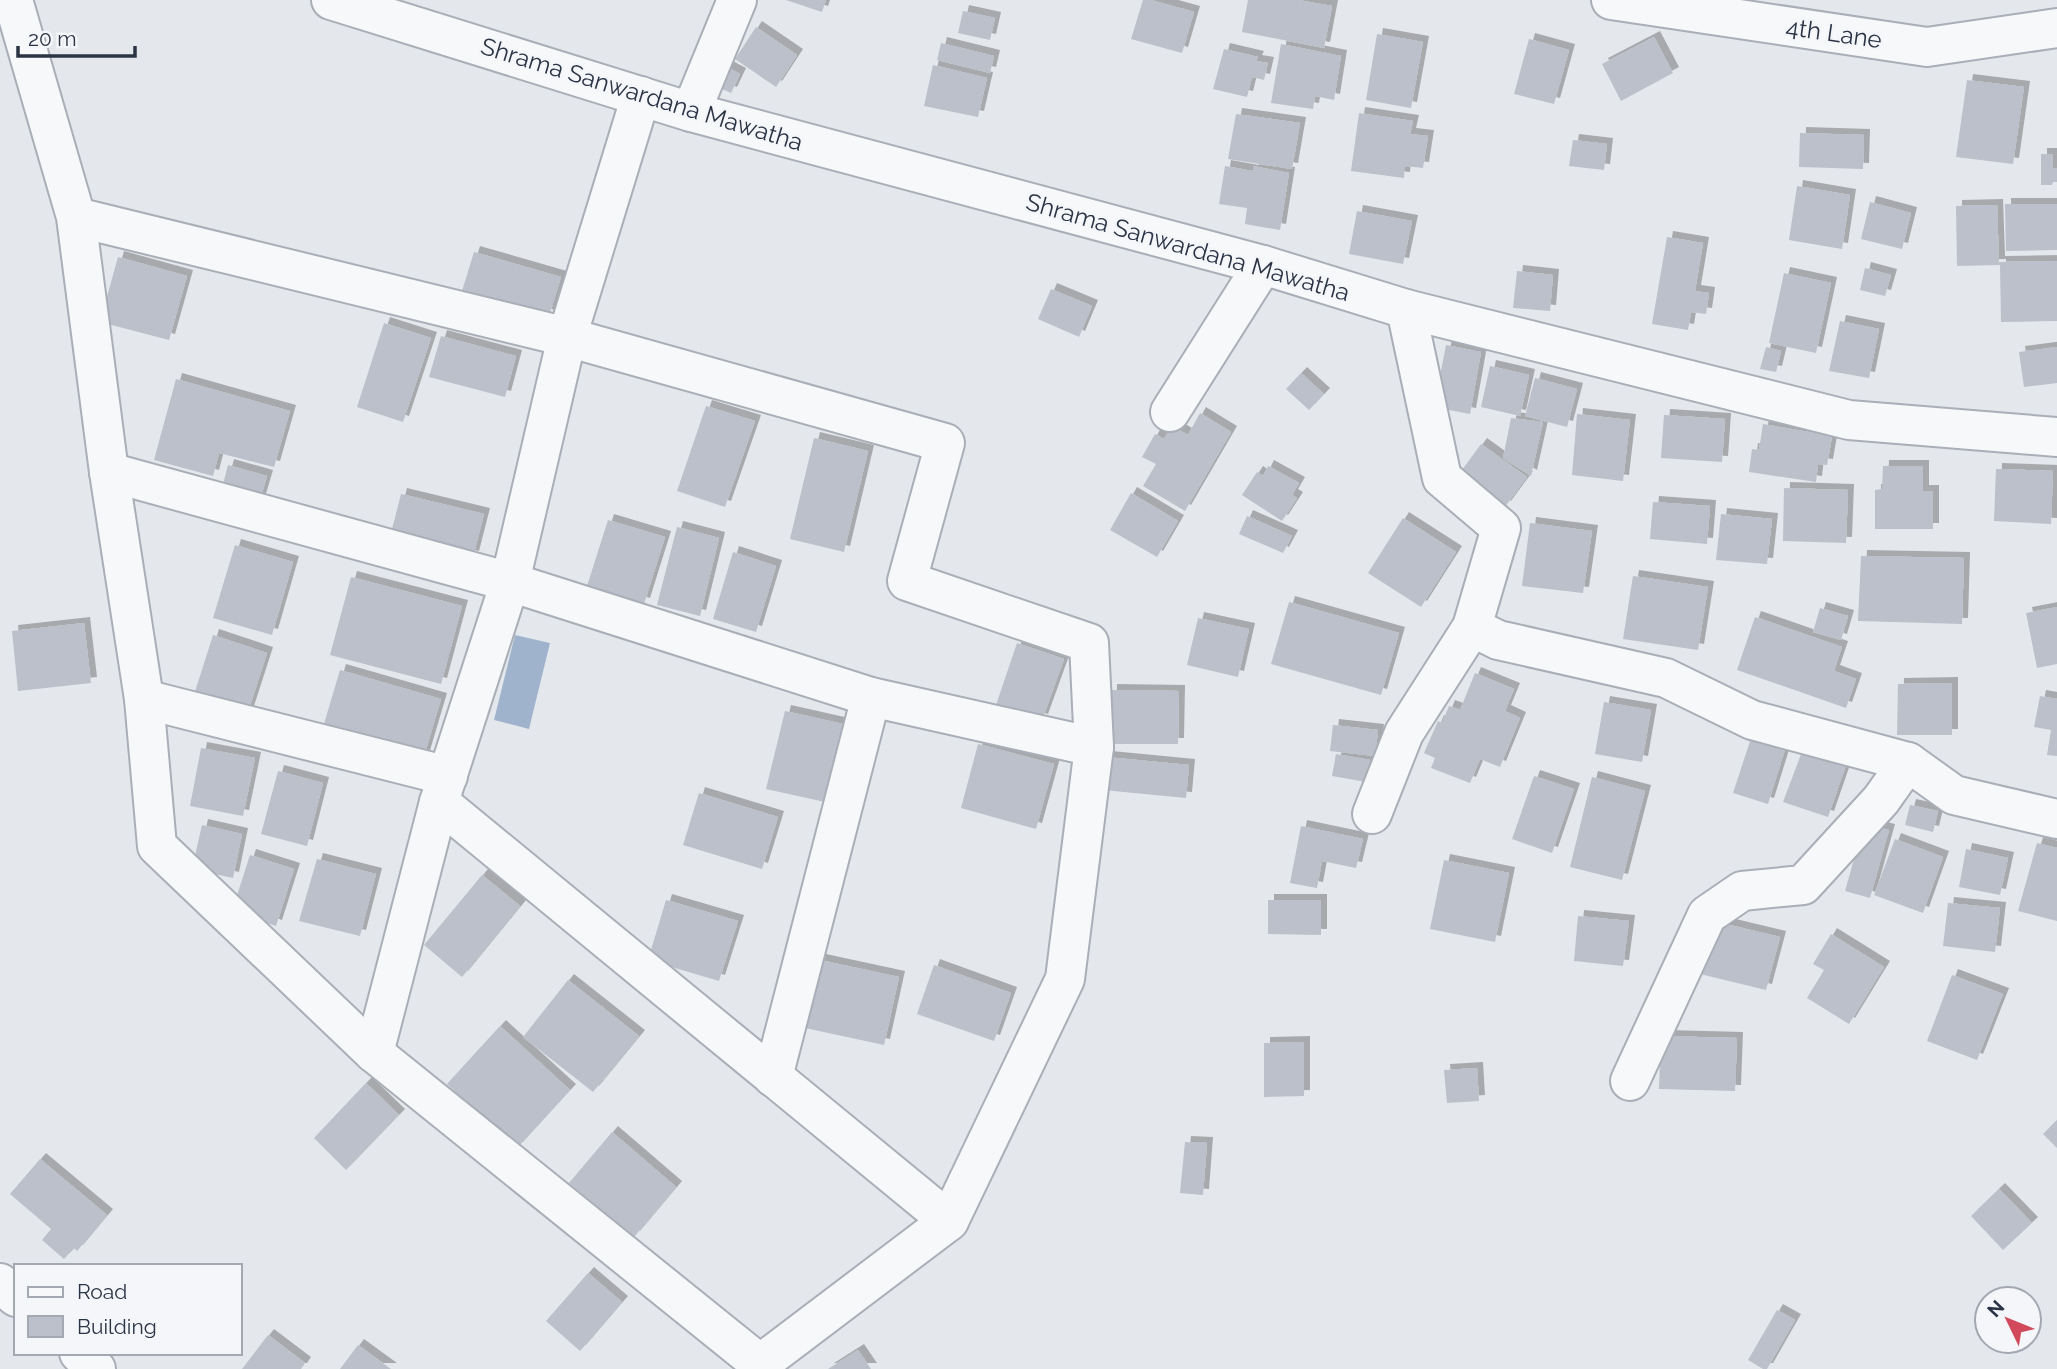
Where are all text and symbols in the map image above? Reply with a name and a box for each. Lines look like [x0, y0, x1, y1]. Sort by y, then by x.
street label: 4th Lane [1784, 12, 1884, 54]
scale bar [18, 14, 135, 58]
text: 20 m [28, 26, 76, 51]
street label: Shrama Sanwardana Mawatha [478, 31, 806, 157]
street label: Shrama Sanwardana Mawatha [1023, 187, 1353, 307]
legend [14, 1264, 242, 1355]
text: Road [77, 1279, 127, 1304]
north arrow [1973, 1285, 2043, 1355]
text: N [1983, 1296, 2009, 1321]
text: Building [77, 1314, 157, 1339]

